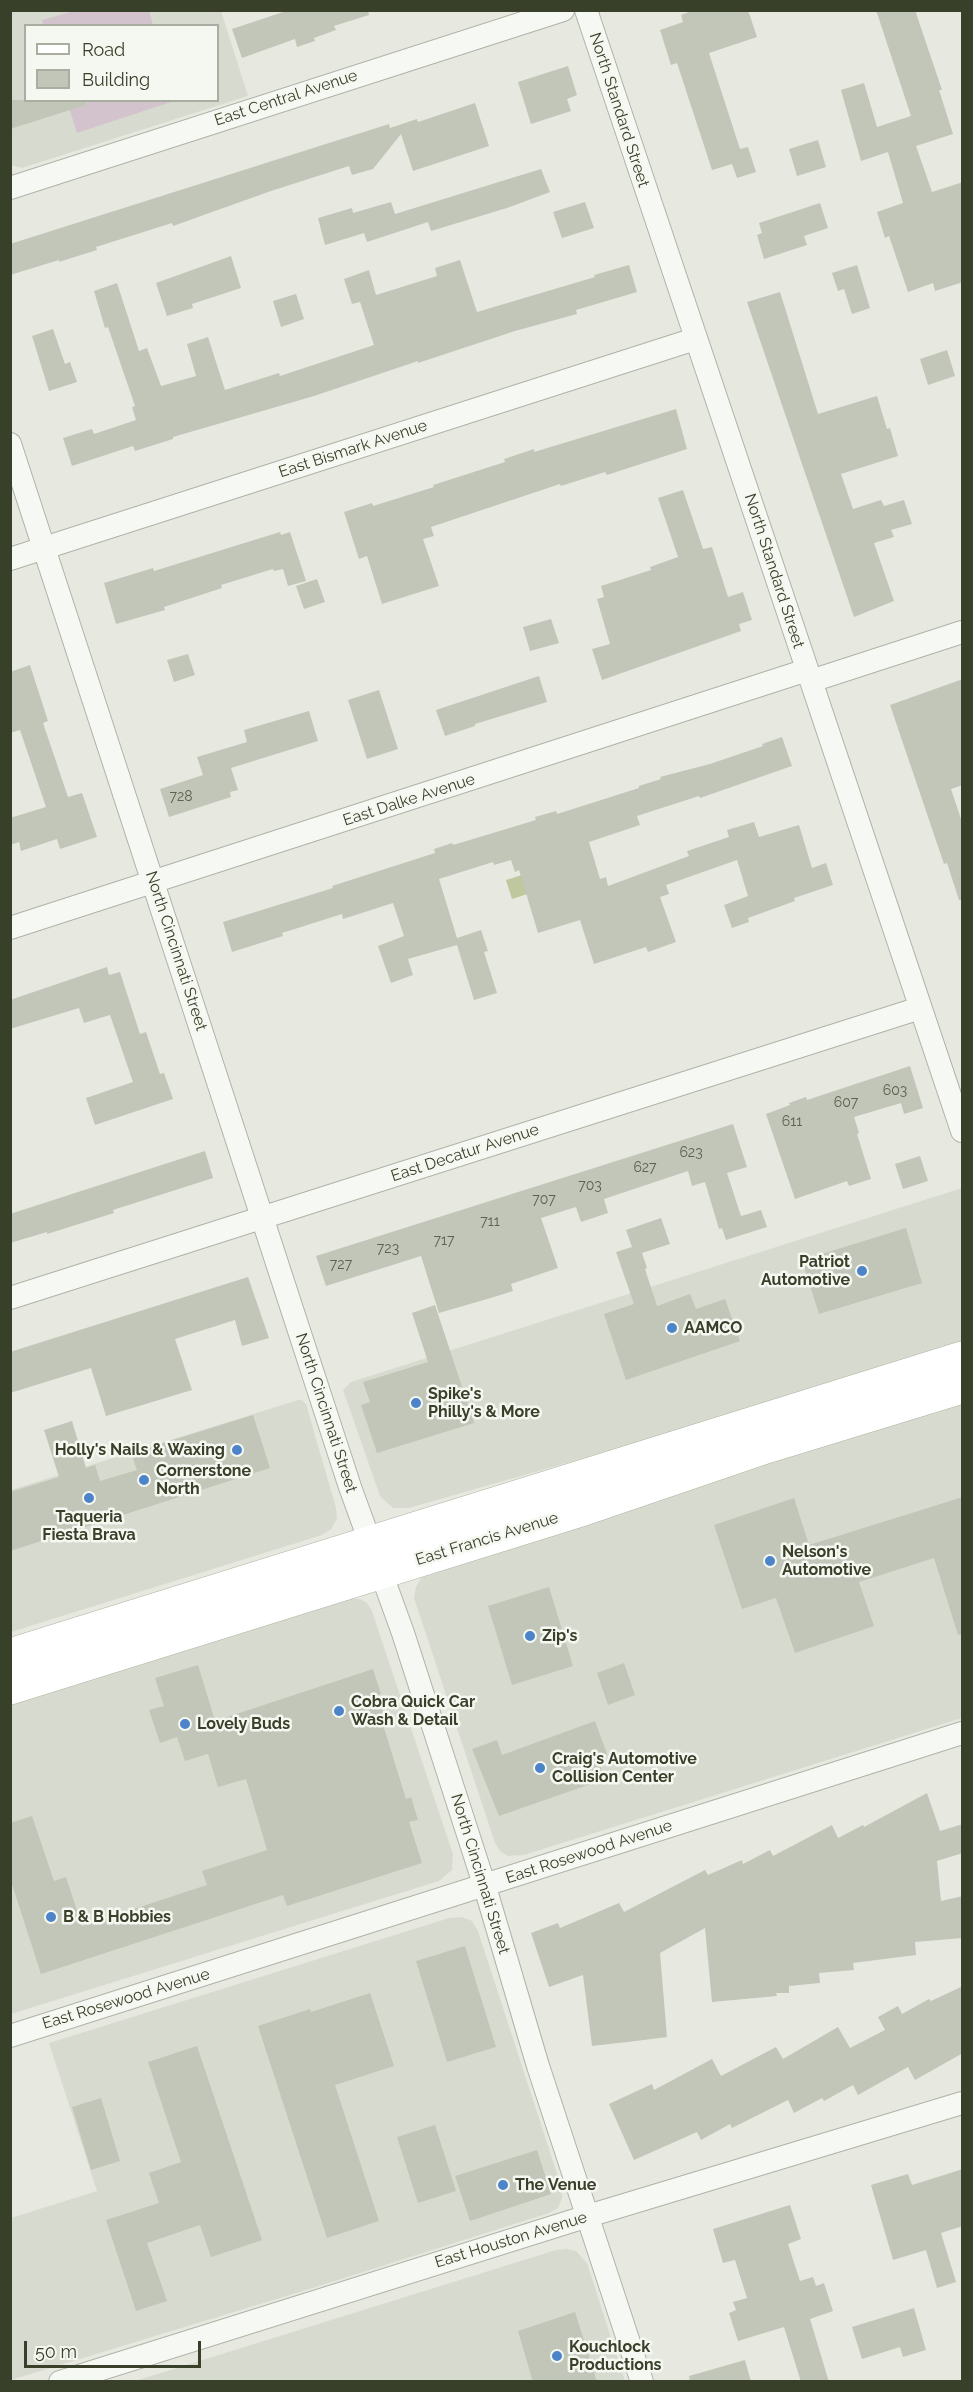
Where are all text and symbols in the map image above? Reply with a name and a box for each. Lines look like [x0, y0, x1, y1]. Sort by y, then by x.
legend [24, 24, 219, 102]
street label: North Standard Street [585, 30, 653, 190]
text: Road [82, 39, 125, 60]
street label: East Central Avenue [212, 66, 360, 130]
text: Building [82, 69, 150, 90]
street label: East Bismark Avenue [276, 416, 430, 482]
street label: North Standard Street [740, 491, 808, 651]
street label: East Dalke Avenue [341, 770, 477, 830]
house number: 728 [169, 789, 193, 805]
street label: North Cincinnati Street [141, 869, 211, 1033]
house number: 603 [883, 1083, 907, 1099]
house number: 607 [834, 1095, 858, 1111]
house number: 611 [782, 1114, 802, 1130]
street label: East Decatur Avenue [389, 1120, 541, 1186]
house number: 623 [679, 1145, 703, 1161]
house number: 627 [633, 1160, 657, 1176]
house number: 703 [578, 1178, 602, 1194]
house number: 707 [532, 1192, 556, 1208]
house number: 711 [480, 1214, 500, 1230]
house number: 717 [434, 1233, 454, 1249]
house number: 723 [377, 1241, 399, 1257]
place label: Patriot Automotive [761, 1252, 850, 1290]
house number: 727 [330, 1257, 352, 1273]
marker: Patriot Automotive [855, 1264, 869, 1278]
place label: AAMCO [684, 1318, 742, 1338]
marker: AAMCO [665, 1321, 679, 1335]
street label: North Cincinnati Street [291, 1331, 361, 1495]
place label: Spike's Philly's & More [428, 1384, 540, 1422]
marker: Spike's Philly's & More [409, 1396, 423, 1410]
place label: Holly's Nails & Waxing [55, 1440, 225, 1460]
marker: Holly's Nails & Waxing [230, 1443, 244, 1457]
place label: Cornerstone North [156, 1461, 251, 1499]
marker: Cornerstone North [137, 1473, 151, 1487]
marker: Taqueria Fiesta Brava [82, 1491, 96, 1505]
place label: Taqueria Fiesta Brava [42, 1507, 136, 1545]
street label: East Francis Avenue [413, 1508, 561, 1570]
place label: Nelson's Automotive [782, 1542, 871, 1580]
marker: Nelson's Automotive [763, 1554, 777, 1568]
place label: Zip's [542, 1626, 577, 1646]
marker: Zip's [523, 1629, 537, 1643]
place label: Cobra Quick Car Wash & Detail [351, 1692, 475, 1730]
marker: Cobra Quick Car Wash & Detail [332, 1704, 346, 1718]
place label: Lovely Buds [197, 1714, 290, 1734]
marker: Lovely Buds [178, 1717, 192, 1731]
place label: Craig's Automotive Collision Center [552, 1749, 697, 1787]
marker: Craig's Automotive Collision Center [533, 1761, 547, 1775]
street label: North Cincinnati Street [446, 1791, 514, 1957]
street label: East Rosewood Avenue [503, 1816, 675, 1888]
place label: B & B Hobbies [63, 1907, 171, 1927]
marker: B & B Hobbies [44, 1910, 58, 1924]
street label: East Rosewood Avenue [40, 1964, 212, 2034]
place label: The Venue [515, 2175, 596, 2195]
marker: The Venue [496, 2178, 510, 2192]
street label: East Houston Avenue [433, 2208, 589, 2272]
scale bar [27, 2329, 204, 2367]
place label: Kouchlock Productions [569, 2337, 661, 2375]
text: 50 m [35, 2341, 77, 2362]
marker: Kouchlock Productions [550, 2349, 564, 2363]

